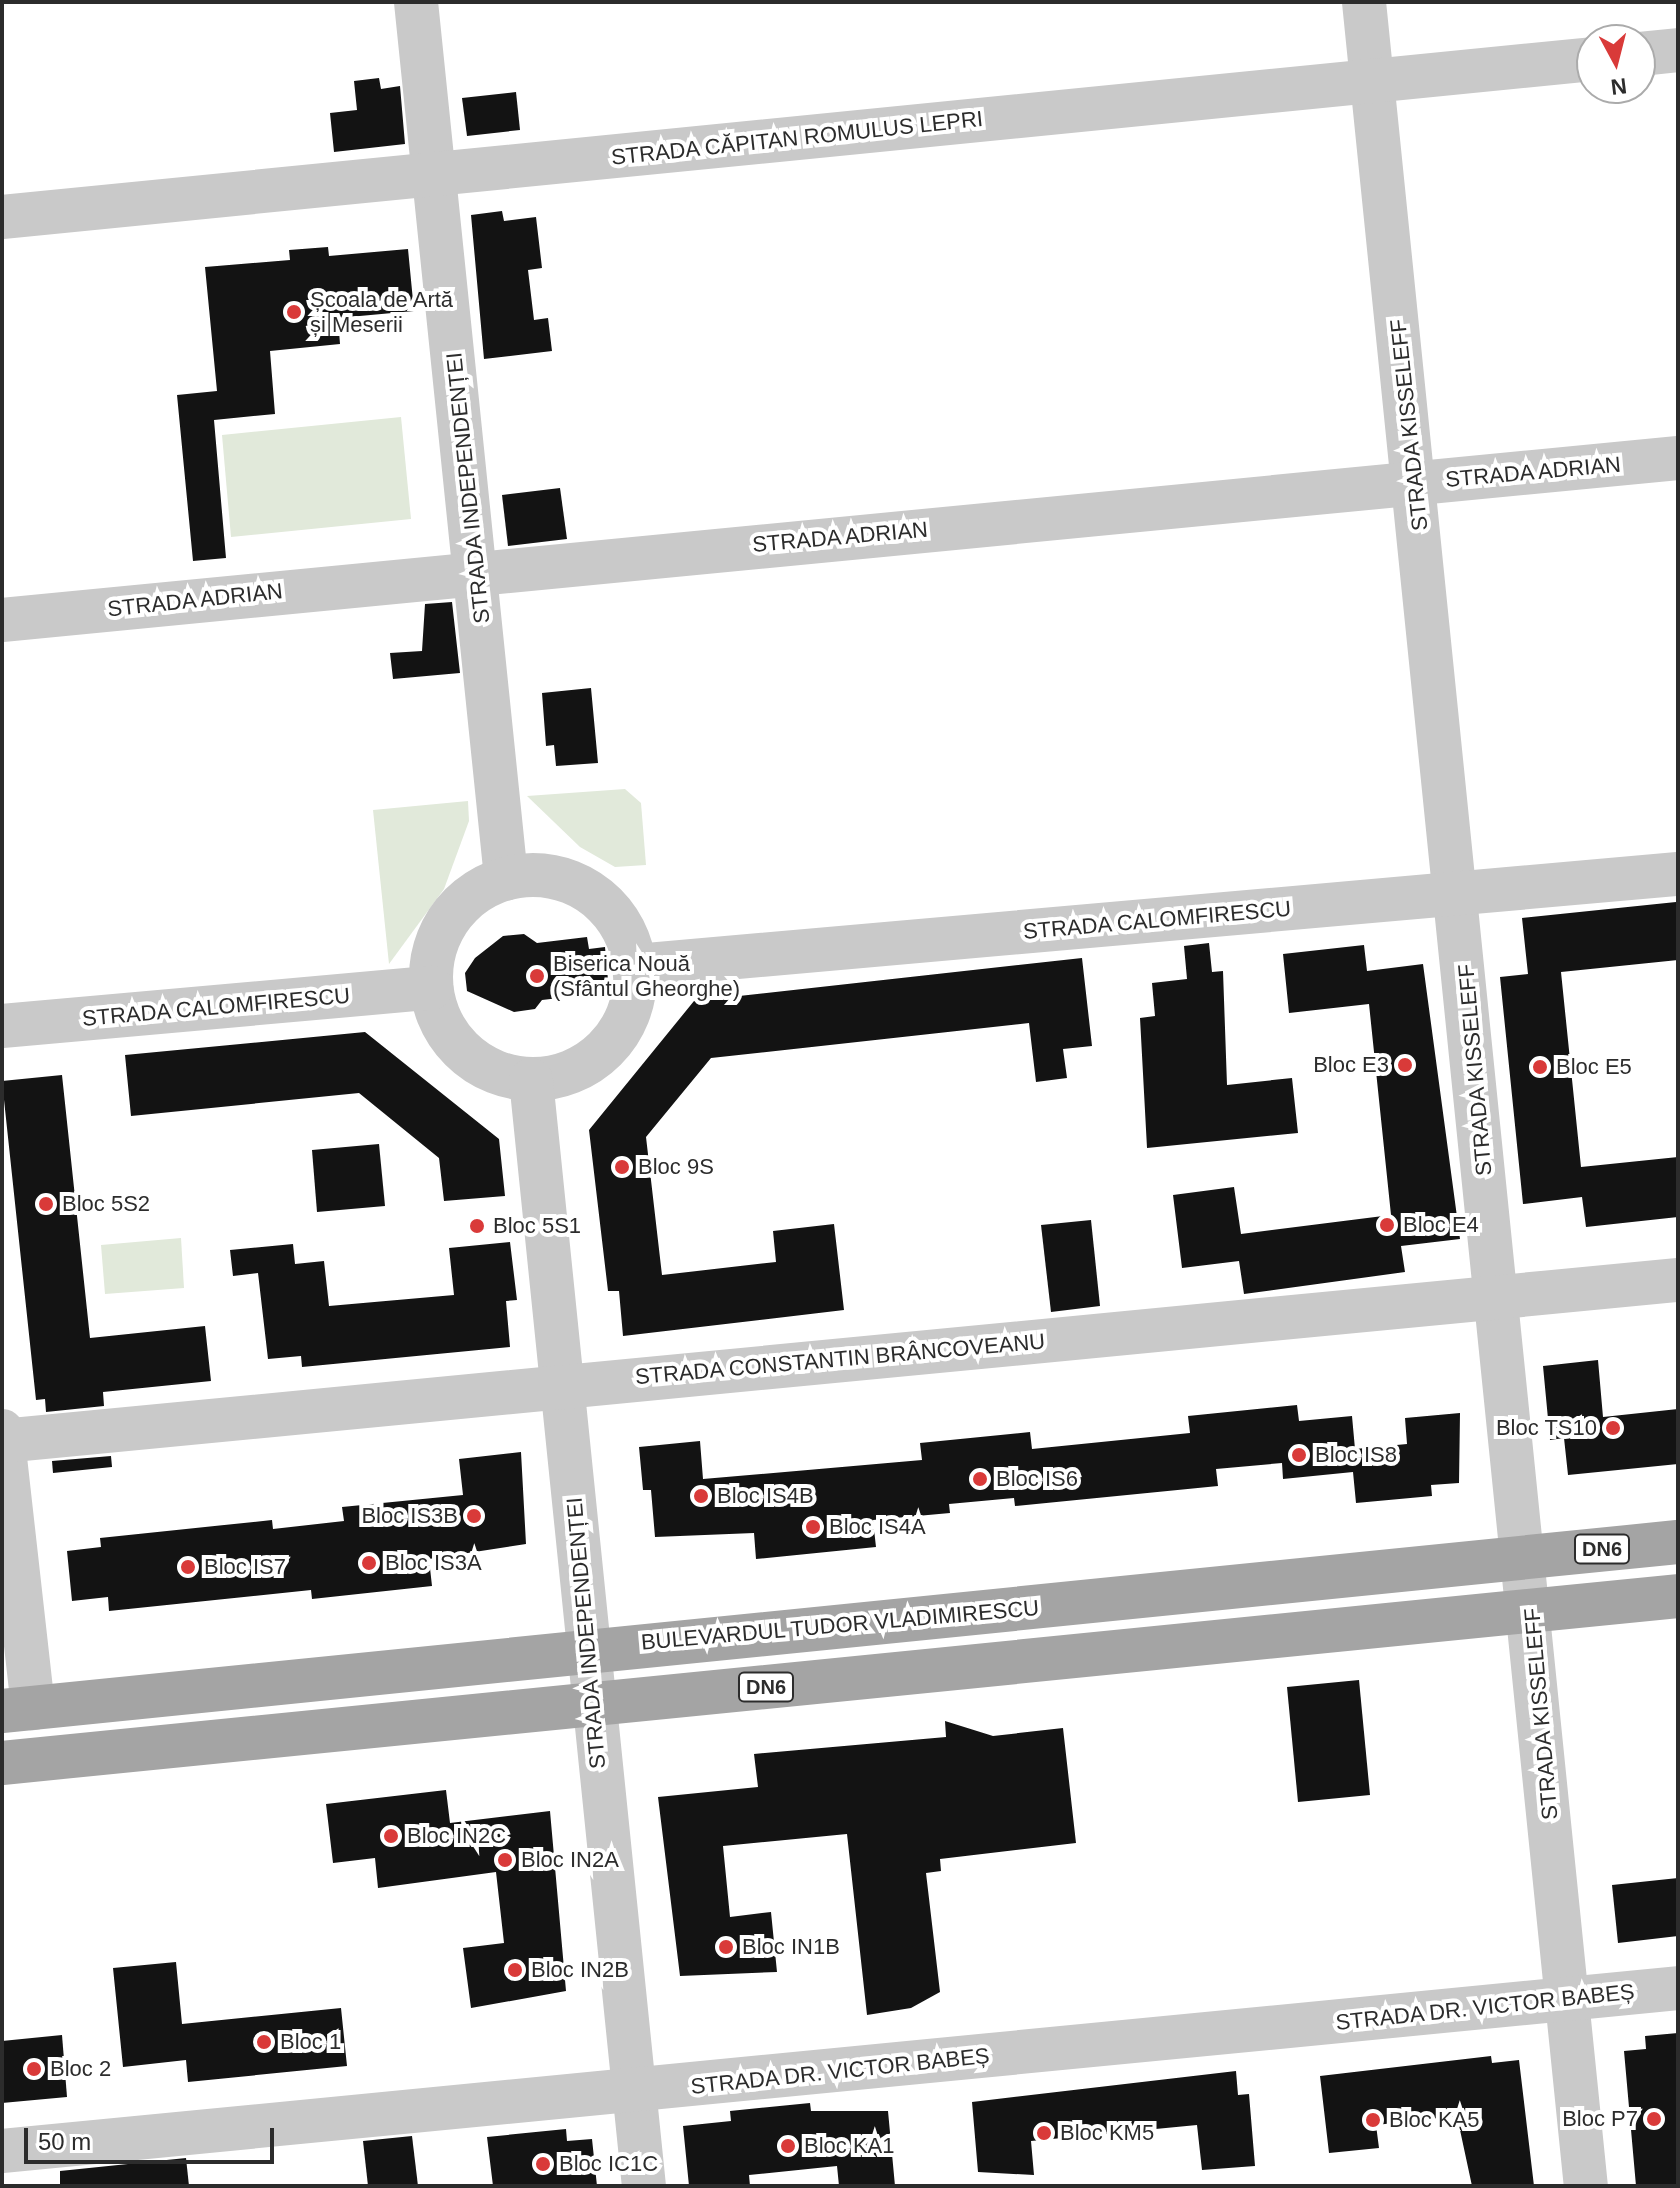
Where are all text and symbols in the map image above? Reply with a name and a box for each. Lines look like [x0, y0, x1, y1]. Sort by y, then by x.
north arrow [1576, 24, 1656, 104]
text: N [1609, 73, 1628, 100]
street label: STRADA CĂPITAN ROMULUS LEPRI [609, 105, 985, 171]
place label: Școala de Artă și Meserii [310, 286, 454, 338]
marker: Școala de Artă și Meserii [285, 303, 303, 321]
street label: STRADA KISSELEFF [1385, 317, 1433, 533]
street label: STRADA INDEPENDENȚEI [441, 350, 495, 626]
street label: STRADA ADRIAN [1443, 451, 1623, 493]
street label: STRADA ADRIAN [750, 516, 930, 558]
street label: STRADA ADRIAN [105, 578, 285, 622]
street label: STRADA CALOMFIRESCU [1021, 895, 1293, 945]
place label: Biserica Nouă (Sfântul Gheorghe) [553, 950, 740, 1002]
street label: STRADA KISSELEFF [1453, 962, 1497, 1178]
marker: Biserica Nouă (Sfântul Gheorghe) [528, 967, 546, 985]
street label: STRADA CALOMFIRESCU [80, 982, 352, 1032]
place label: Bloc E3 [1313, 1052, 1389, 1078]
place label: Bloc E5 [1556, 1054, 1632, 1080]
marker: Bloc E3 [1396, 1056, 1414, 1074]
marker: Bloc E5 [1531, 1058, 1549, 1076]
place label: Bloc 9S [638, 1154, 714, 1180]
marker: Bloc 9S [613, 1158, 631, 1176]
place label: Bloc 5S2 [62, 1191, 150, 1217]
marker: Bloc 5S2 [37, 1195, 55, 1213]
place label: Bloc E4 [1403, 1212, 1479, 1238]
place label: Bloc 5S1 [493, 1213, 581, 1239]
marker: Bloc E4 [1378, 1216, 1396, 1234]
marker: Bloc 5S1 [468, 1217, 486, 1235]
street label: STRADA CONSTANTIN BRÂNCOVEANU [633, 1328, 1047, 1390]
place label: Bloc TS10 [1496, 1415, 1597, 1441]
marker: Bloc TS10 [1604, 1419, 1622, 1437]
place label: Bloc IS8 [1315, 1442, 1397, 1468]
marker: Bloc IS8 [1290, 1446, 1308, 1464]
place label: Bloc IS6 [996, 1466, 1078, 1492]
marker: Bloc IS6 [971, 1470, 989, 1488]
place label: Bloc IS4B [717, 1483, 814, 1509]
marker: Bloc IS4B [692, 1487, 710, 1505]
street label: STRADA INDEPENDENȚEI [561, 1495, 611, 1771]
place label: Bloc IS3B [361, 1503, 458, 1529]
marker: Bloc IS3B [465, 1507, 483, 1525]
place label: Bloc IS4A [829, 1514, 926, 1540]
marker: Bloc IS4A [804, 1518, 822, 1536]
road number: DN6 [1572, 1533, 1632, 1565]
place label: Bloc IS3A [385, 1550, 482, 1576]
place label: Bloc IS7 [204, 1554, 286, 1580]
marker: Bloc IS3A [360, 1554, 378, 1572]
marker: Bloc IS7 [179, 1558, 197, 1576]
street label: BULEVARDUL TUDOR VLADIMIRESCU [639, 1594, 1041, 1656]
street label: STRADA KISSELEFF [1519, 1606, 1563, 1822]
road number: DN6 [736, 1671, 796, 1703]
place label: Bloc IN2C [407, 1823, 506, 1849]
marker: Bloc IN2C [382, 1827, 400, 1845]
place label: Bloc IN2A [521, 1847, 619, 1873]
marker: Bloc IN2A [496, 1851, 514, 1869]
place label: Bloc IN1B [742, 1934, 840, 1960]
marker: Bloc IN1B [717, 1938, 735, 1956]
place label: Bloc IN2B [531, 1957, 629, 1983]
marker: Bloc IN2B [506, 1961, 524, 1979]
street label: STRADA DR. VICTOR BABEȘ [1334, 1978, 1636, 2036]
place label: Bloc 1 [280, 2029, 341, 2055]
marker: Bloc 1 [255, 2033, 273, 2051]
street label: STRADA DR. VICTOR BABEȘ [689, 2042, 991, 2100]
place label: Bloc 2 [50, 2056, 111, 2082]
marker: Bloc 2 [25, 2060, 43, 2078]
place label: Bloc P7 [1562, 2106, 1638, 2132]
place label: Bloc KA5 [1389, 2107, 1479, 2133]
marker: Bloc P7 [1645, 2110, 1663, 2128]
marker: Bloc KA5 [1364, 2111, 1382, 2129]
scale bar [28, 2112, 278, 2162]
place label: Bloc KM5 [1060, 2120, 1154, 2146]
marker: Bloc KM5 [1035, 2124, 1053, 2142]
text: 50 m [38, 2128, 91, 2155]
place label: Bloc KA1 [804, 2133, 894, 2159]
marker: Bloc KA1 [779, 2137, 797, 2155]
place label: Bloc IC1C [559, 2151, 658, 2177]
marker: Bloc IC1C [534, 2155, 552, 2173]

